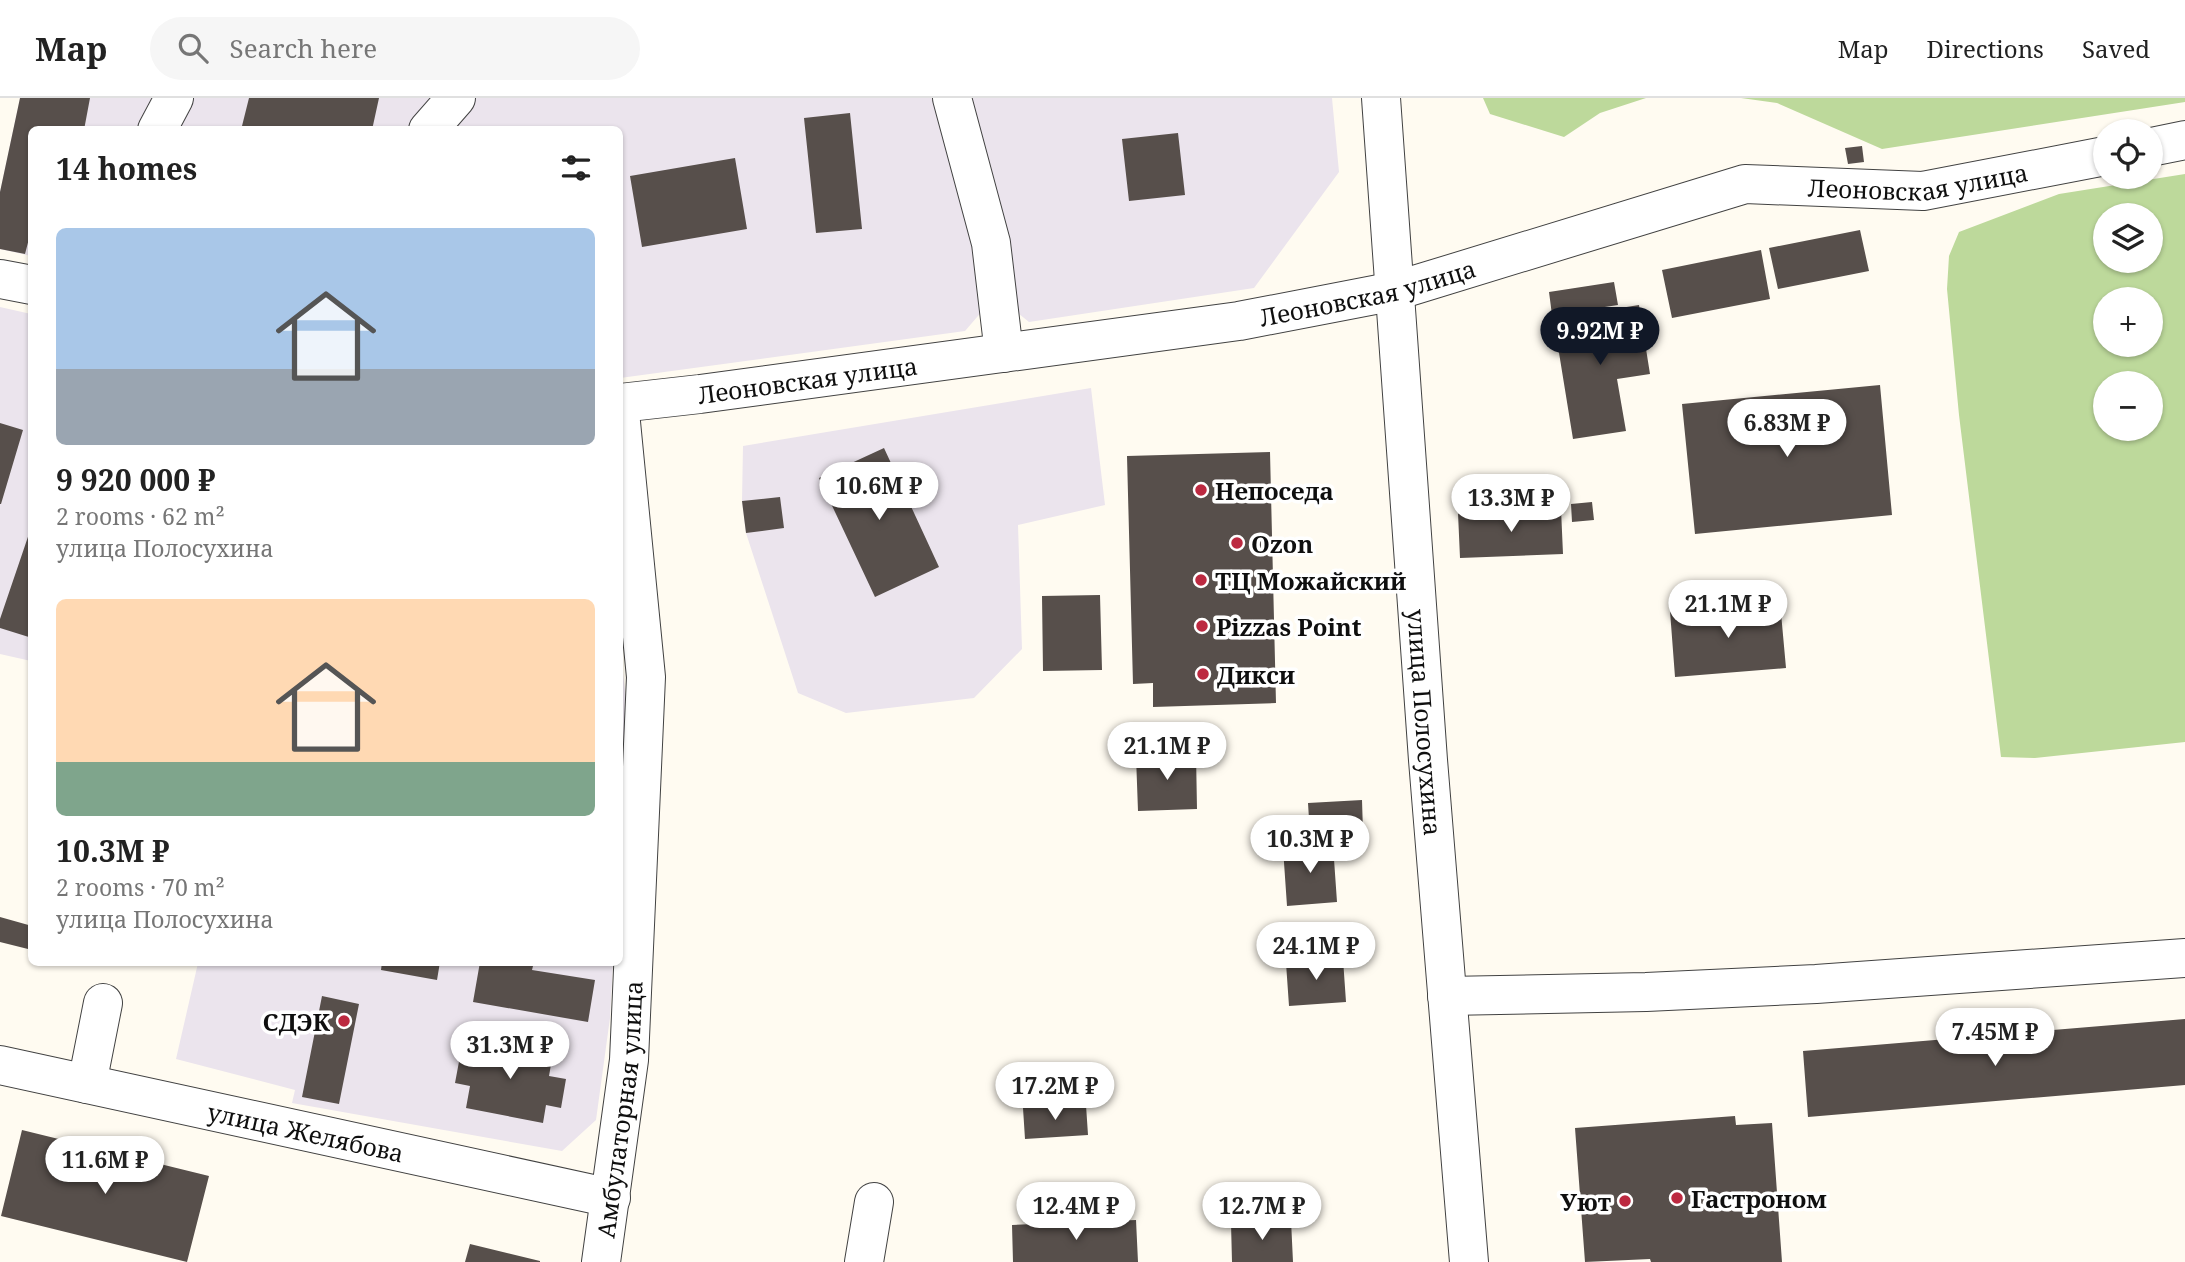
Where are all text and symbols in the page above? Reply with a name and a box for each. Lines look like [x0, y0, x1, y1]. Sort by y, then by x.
search box [150, 17, 640, 80]
text: Map [35, 26, 108, 71]
icon: search [174, 29, 212, 67]
text: Search here [230, 30, 377, 66]
text: Map [1838, 32, 1889, 65]
text: Directions [1927, 32, 2044, 65]
text: Saved [2082, 32, 2150, 65]
map controls [2093, 119, 2163, 441]
button: locate [2093, 119, 2163, 189]
text: 14 homes [56, 148, 197, 189]
icon: filters [557, 149, 595, 187]
street label: Леоновская улица [1807, 155, 2030, 207]
button: layers [2093, 203, 2163, 273]
street label: Леоновская улица [1256, 251, 1480, 333]
icon: home [263, 273, 389, 399]
button: + [2093, 287, 2163, 357]
pin: 9.92M ₽ [1535, 308, 1665, 367]
text: 9.92M ₽ [1556, 314, 1644, 346]
street label: Леоновская улица [696, 348, 919, 411]
button: − [2093, 371, 2163, 441]
pin: 6.83M ₽ [1722, 400, 1852, 459]
text: 6.83M ₽ [1743, 406, 1831, 438]
text: 9 920 000 ₽ [56, 459, 216, 500]
pin: 10.6M ₽ [814, 462, 944, 522]
text: 10.6M ₽ [835, 469, 923, 501]
place label: Непоседа [1215, 474, 1334, 507]
pin: 13.3M ₽ [1446, 474, 1576, 534]
text: 13.3M ₽ [1467, 481, 1555, 513]
marker: Непоседа [1193, 482, 1209, 498]
text: 2 rooms · 62 m² [56, 500, 225, 532]
place label: Ozon [1251, 527, 1313, 560]
text: улица Полосухина [56, 532, 274, 564]
marker: Ozon [1229, 535, 1245, 551]
place label: ТЦ Можайский [1215, 564, 1406, 597]
marker: ТЦ Можайский [1193, 572, 1209, 588]
pin: 21.1M ₽ [1663, 580, 1793, 640]
text: 21.1M ₽ [1684, 587, 1772, 619]
street label: улица Полосухина [1401, 608, 1451, 837]
place label: Pizzas Point [1216, 610, 1362, 643]
marker: Pizzas Point [1194, 618, 1210, 634]
icon: home [263, 644, 389, 770]
place label: Дикси [1217, 658, 1295, 691]
marker: Дикси [1195, 666, 1211, 682]
pin: 21.1M ₽ [1102, 722, 1232, 782]
text: 21.1M ₽ [1123, 729, 1211, 761]
pin: 10.3M ₽ [1245, 816, 1375, 875]
text: 10.3M ₽ [1266, 822, 1354, 854]
text: 10.3M ₽ [56, 830, 170, 871]
text: 2 rooms · 70 m² [56, 871, 225, 903]
text: улица Полосухина [56, 903, 274, 935]
pin: 24.1M ₽ [1251, 922, 1381, 982]
text: 24.1M ₽ [1272, 929, 1360, 961]
street label: Амбулаторная улица [588, 980, 649, 1240]
place label: СДЭК [263, 1005, 330, 1038]
pin: 7.45M ₽ [1930, 1009, 2060, 1068]
marker: СДЭК [336, 1013, 352, 1029]
text: 7.45M ₽ [1951, 1015, 2039, 1047]
pin: 31.3M ₽ [445, 1021, 575, 1081]
text: 31.3M ₽ [466, 1028, 554, 1060]
pin: 17.2M ₽ [990, 1062, 1120, 1122]
text: 17.2M ₽ [1011, 1069, 1099, 1101]
street label: улица Желябова [205, 1094, 407, 1169]
pin: 11.6M ₽ [40, 1136, 170, 1196]
text: 11.6M ₽ [61, 1143, 149, 1175]
pin: 12.4M ₽ [1011, 1182, 1141, 1242]
pin: 12.7M ₽ [1197, 1182, 1327, 1242]
place label: Гастроном [1691, 1182, 1827, 1215]
place label: Уют [1560, 1185, 1611, 1218]
text: 12.4M ₽ [1032, 1189, 1120, 1221]
text: 12.7M ₽ [1218, 1189, 1306, 1221]
marker: Гастроном [1669, 1190, 1685, 1206]
marker: Уют [1617, 1193, 1633, 1209]

